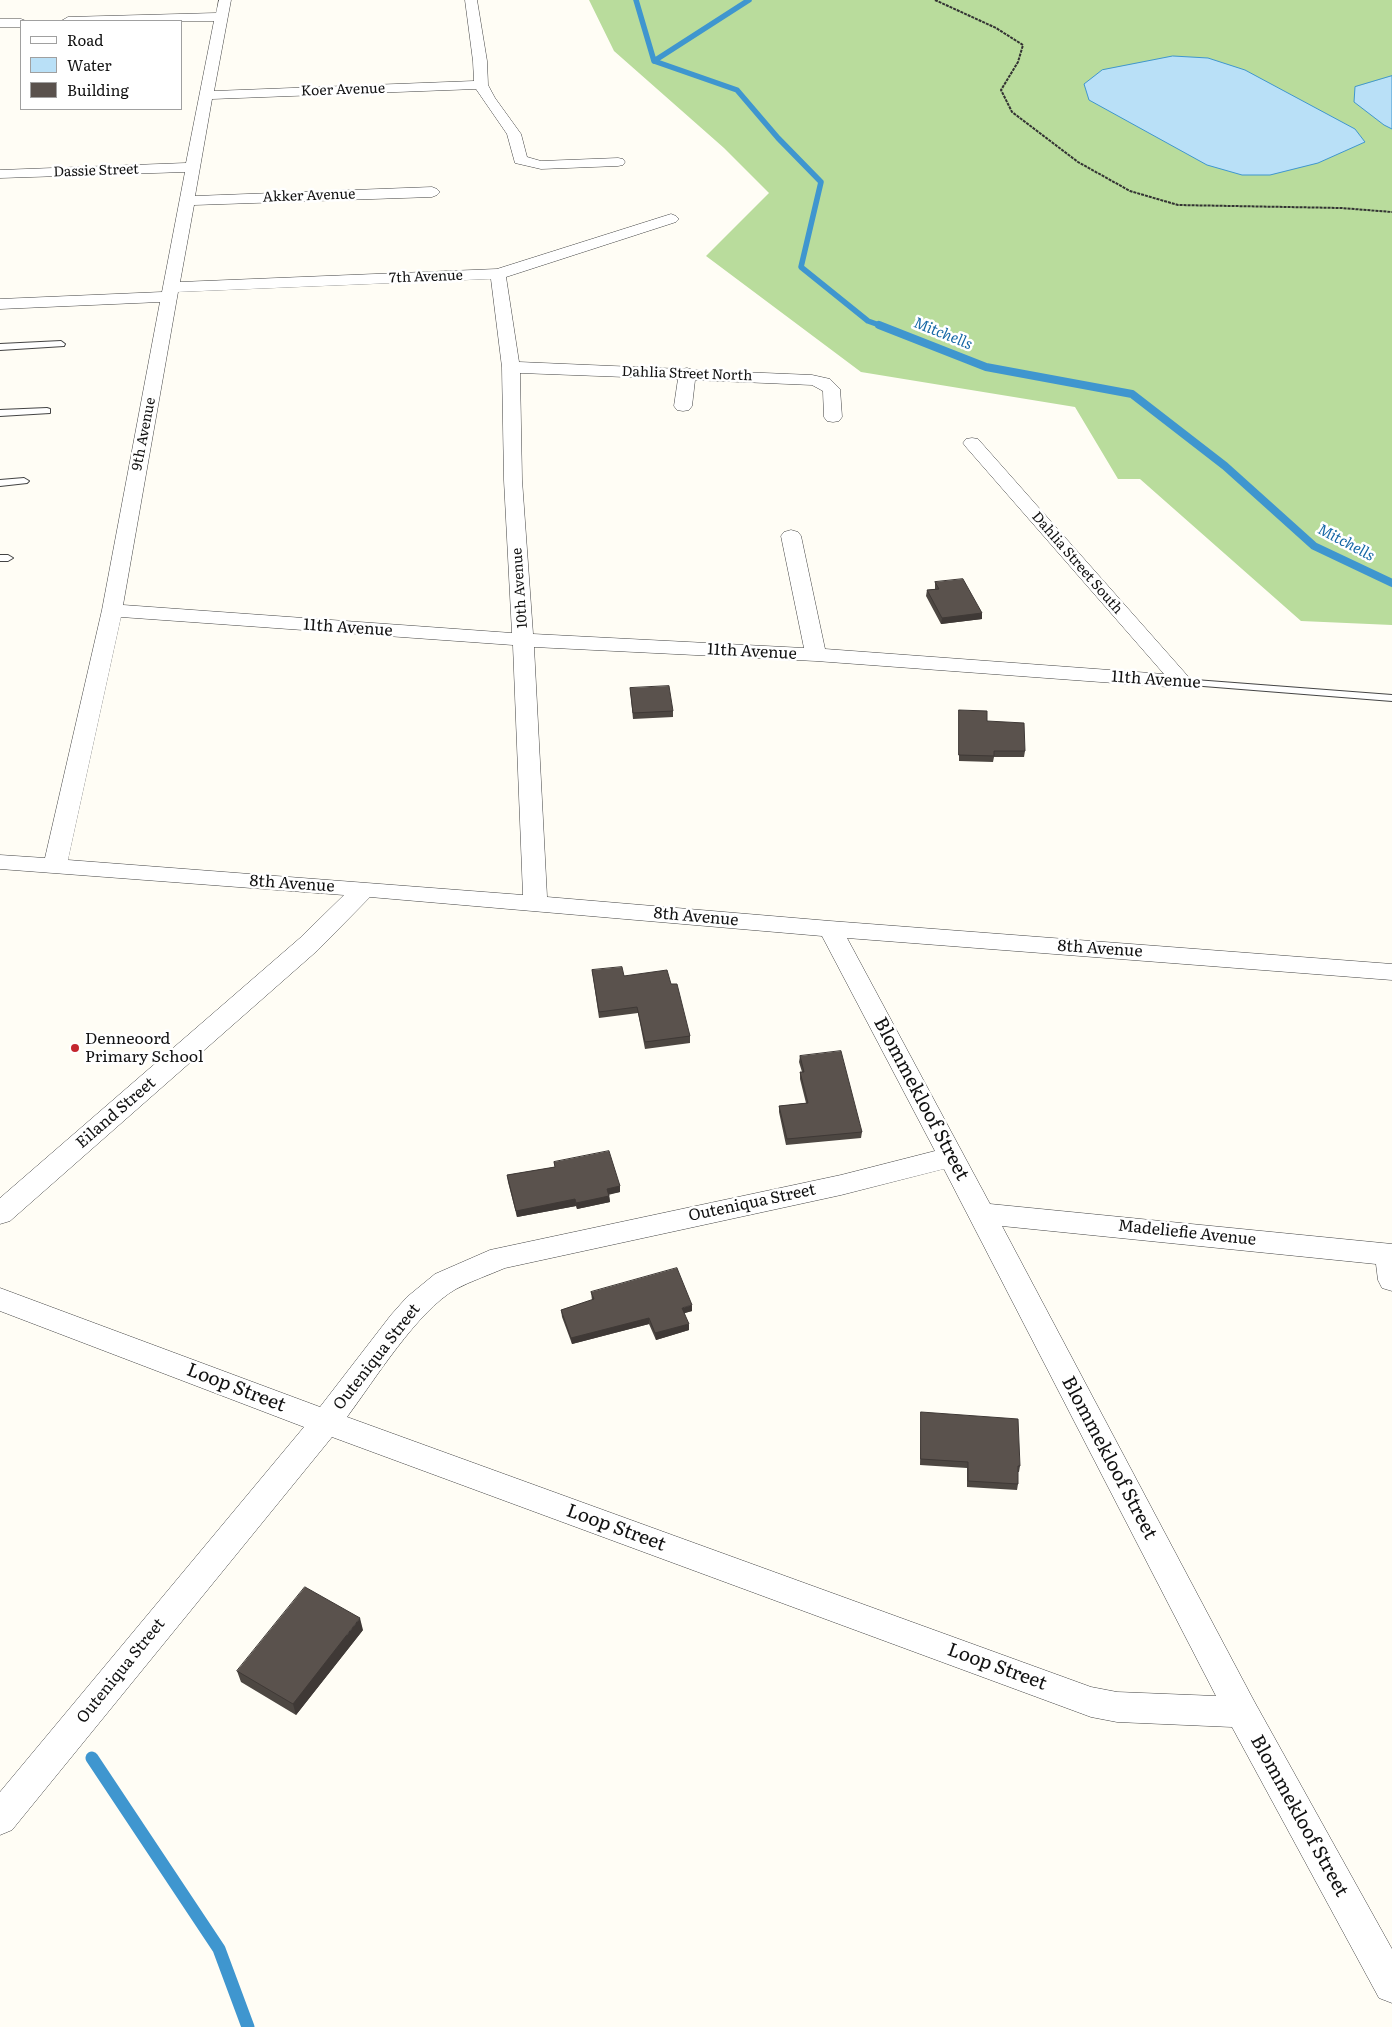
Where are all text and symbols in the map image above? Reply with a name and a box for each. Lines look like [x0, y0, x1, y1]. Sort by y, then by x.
legend [20, 20, 182, 110]
text: Road [67, 28, 103, 51]
text: Water [67, 53, 112, 76]
text: Building [67, 78, 129, 101]
street label: Koer Avenue [301, 80, 385, 100]
street label: Dassie Street [53, 161, 139, 181]
street label: Akker Avenue [262, 186, 356, 206]
street label: 7th Avenue [389, 267, 463, 287]
water label: Mitchells [911, 314, 975, 354]
street label: Dahlia Street North [621, 363, 753, 385]
street label: 9th Avenue [129, 396, 159, 472]
street label: Dahlia Street South [1028, 508, 1126, 618]
water label: Mitchells [1315, 521, 1377, 565]
street label: 10th Avenue [509, 547, 531, 629]
street label: 11th Avenue [303, 615, 393, 641]
street label: 11th Avenue [707, 640, 797, 664]
street label: 11th Avenue [1111, 667, 1201, 693]
street label: 8th Avenue [249, 871, 335, 897]
street label: 8th Avenue [653, 904, 739, 930]
street label: 8th Avenue [1057, 936, 1143, 962]
street label: Blommekloof Street [868, 1014, 974, 1184]
place label: Denneoord Primary School [85, 1029, 203, 1067]
marker: Denneoord Primary School [69, 1042, 81, 1054]
street label: Eiland Street [72, 1073, 160, 1153]
street label: Outeniqua Street [687, 1180, 817, 1226]
street label: Madeliefie Avenue [1117, 1216, 1257, 1250]
street label: Outeniqua Street [330, 1300, 424, 1414]
street label: Loop Street [183, 1359, 289, 1417]
street label: Blommekloof Street [1056, 1373, 1162, 1543]
street label: Loop Street [563, 1499, 669, 1557]
street label: Outeniqua Street [73, 1615, 169, 1727]
street label: Loop Street [944, 1638, 1050, 1696]
street label: Blommekloof Street [1245, 1731, 1353, 1901]

